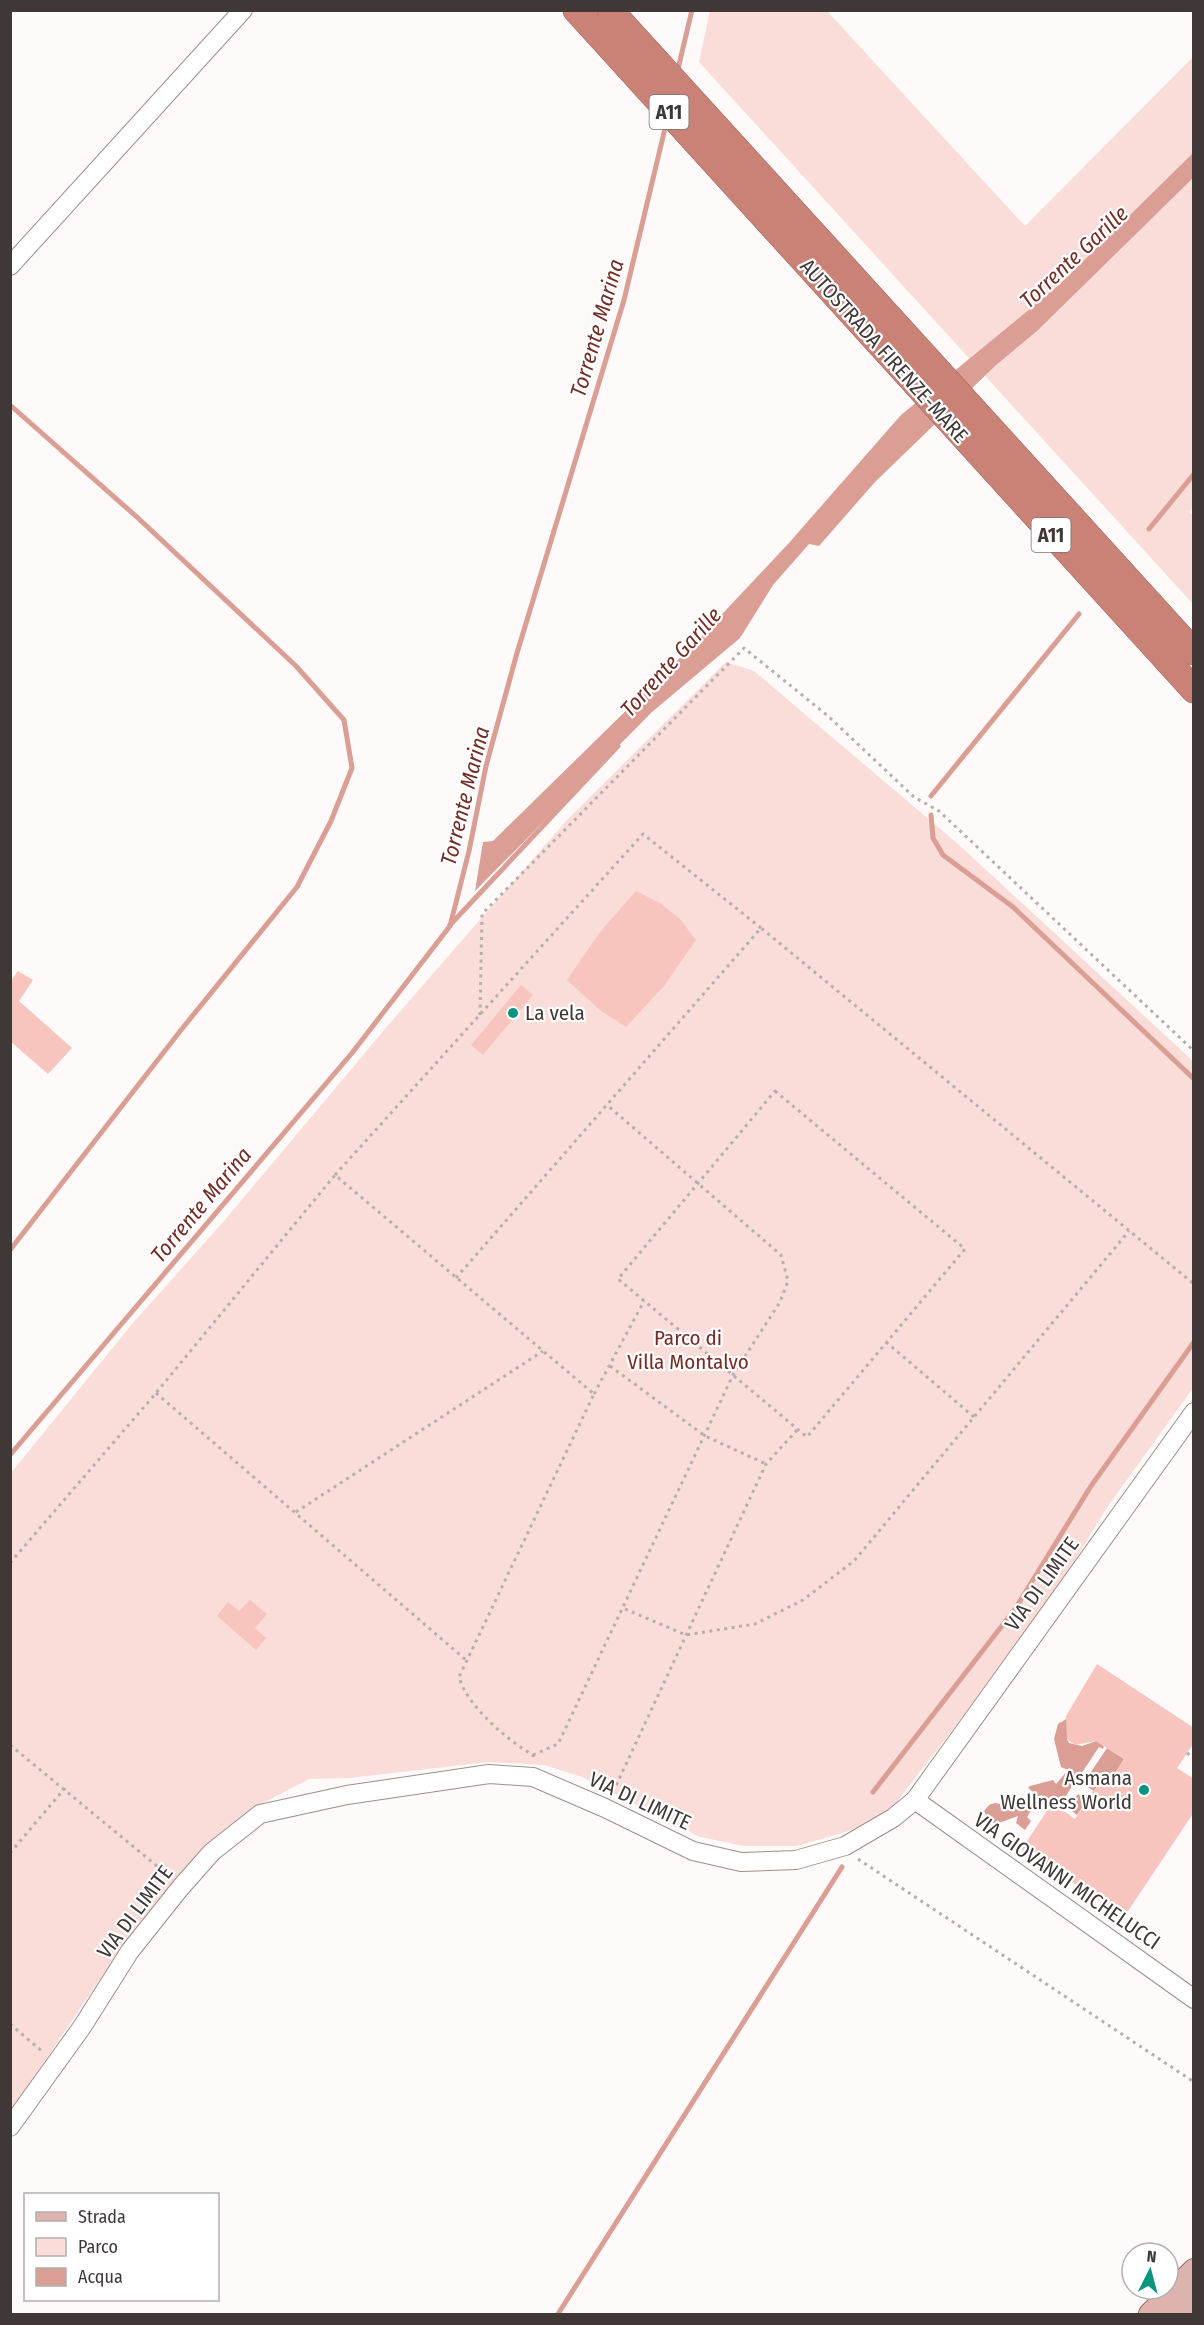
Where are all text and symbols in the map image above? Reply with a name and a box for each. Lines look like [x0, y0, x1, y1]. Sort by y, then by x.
road number: A11 [650, 95, 688, 129]
water label: Torrente Garille [1014, 200, 1134, 314]
street label: AUTOSTRADA FIRENZE-MARE [795, 254, 974, 448]
water label: Torrente Marina [564, 256, 630, 400]
road number: A11 [1032, 518, 1070, 552]
water label: Torrente Garille [615, 602, 727, 722]
water label: Torrente Marina [435, 724, 495, 868]
place label: La vela [525, 1000, 585, 1026]
marker: La vela [506, 1006, 520, 1020]
water label: Torrente Marina [145, 1142, 257, 1268]
park label: Parco di Villa Montalvo [627, 1325, 749, 1375]
street label: VIA DI LIMITE [999, 1532, 1085, 1636]
place label: Asmana Wellness World [1000, 1765, 1132, 1815]
street label: VIA DI LIMITE [585, 1766, 695, 1836]
marker: Asmana Wellness World [1137, 1783, 1151, 1797]
street label: VIA GIOVANNI MICHELUCCI [969, 1807, 1165, 1955]
street label: VIA DI LIMITE [92, 1860, 178, 1964]
legend [24, 2193, 219, 2301]
text: Strada [78, 2206, 126, 2228]
text: Parco [78, 2236, 118, 2258]
north arrow [1120, 2241, 1180, 2301]
text: N [1146, 2247, 1157, 2267]
text: Acqua [78, 2266, 123, 2288]

